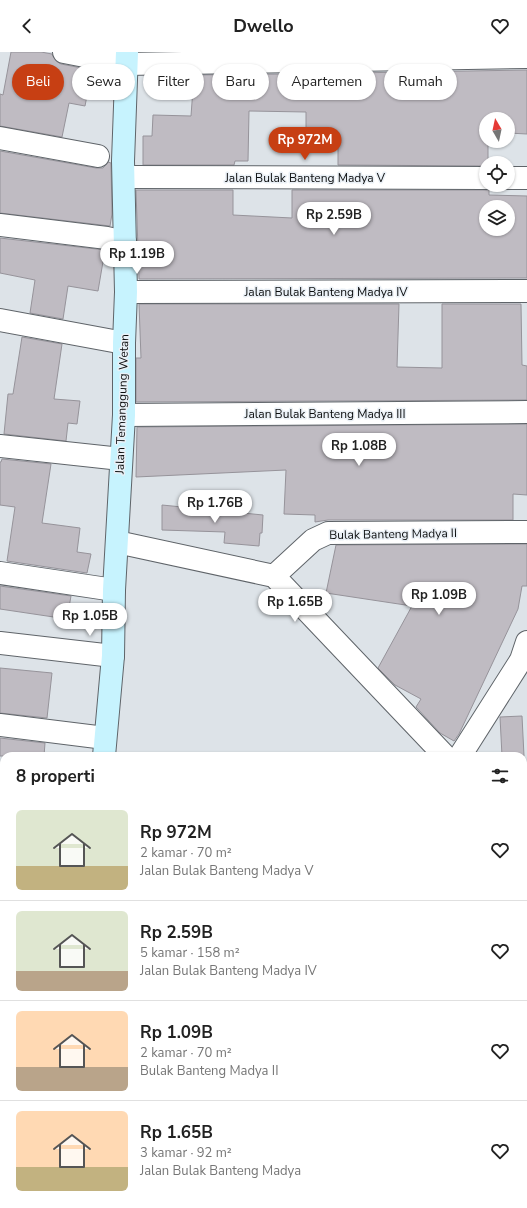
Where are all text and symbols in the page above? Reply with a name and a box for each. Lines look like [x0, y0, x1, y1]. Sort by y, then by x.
text: Dwello [233, 14, 294, 38]
icon: back [16, 15, 38, 37]
icon: heart [489, 15, 511, 37]
chip: Beli [12, 64, 64, 100]
chip: Sewa [72, 64, 135, 100]
chip: Filter [143, 64, 204, 100]
chip: Baru [212, 64, 269, 100]
chip: Apartemen [277, 64, 376, 100]
chip: Rumah [384, 64, 457, 100]
north arrow [479, 112, 515, 148]
map controls [479, 112, 515, 236]
pin: Rp 972M [268, 127, 342, 161]
text: Rp 972M [278, 131, 332, 149]
button: locate [479, 156, 515, 192]
street label: Jalan Bulak Banteng Madya V [224, 170, 386, 186]
button: layers [479, 200, 515, 236]
pin: Rp 2.59B [293, 202, 375, 236]
text: Rp 2.59B [306, 206, 362, 224]
pin: Rp 1.19B [96, 241, 178, 275]
text: Rp 1.19B [109, 245, 165, 263]
street label: Jalan Bulak Banteng Madya IV [243, 284, 408, 300]
street label: Jalan Temanggung Wetan [112, 334, 132, 475]
street label: Jalan Bulak Banteng Madya III [244, 406, 405, 422]
pin: Rp 1.08B [318, 433, 400, 467]
text: Rp 1.08B [331, 437, 387, 455]
pin: Rp 1.76B [174, 490, 256, 524]
text: Rp 1.76B [187, 494, 243, 512]
street label: Bulak Banteng Madya II [329, 525, 457, 543]
pin: Rp 1.09B [398, 582, 480, 616]
text: Rp 1.09B [411, 586, 467, 604]
pin: Rp 1.65B [254, 589, 336, 623]
text: Rp 1.65B [267, 593, 323, 611]
pin: Rp 1.05B [49, 603, 131, 637]
text: Rp 1.05B [62, 607, 118, 625]
text: 8 properti [16, 765, 95, 788]
icon: filters [489, 765, 511, 787]
text: Rp 972M [140, 821, 212, 844]
icon: home [48, 826, 96, 874]
icon: heart [489, 839, 511, 861]
text: 2 kamar · 70 m² [140, 844, 232, 862]
text: Jalan Bulak Banteng Madya V [140, 862, 313, 880]
text: Rp 2.59B [140, 921, 213, 944]
icon: home [48, 927, 96, 975]
icon: heart [489, 940, 511, 962]
text: 5 kamar · 158 m² [140, 944, 240, 962]
text: Jalan Bulak Banteng Madya IV [140, 962, 317, 980]
text: Rp 1.09B [140, 1021, 213, 1044]
icon: home [48, 1027, 96, 1075]
icon: heart [489, 1040, 511, 1062]
text: 2 kamar · 70 m² [140, 1044, 232, 1062]
text: Bulak Banteng Madya II [140, 1062, 279, 1080]
text: Rp 1.65B [140, 1121, 213, 1144]
icon: home [48, 1127, 96, 1175]
icon: heart [489, 1140, 511, 1162]
text: 3 kamar · 92 m² [140, 1144, 232, 1162]
text: Jalan Bulak Banteng Madya [140, 1162, 301, 1180]

